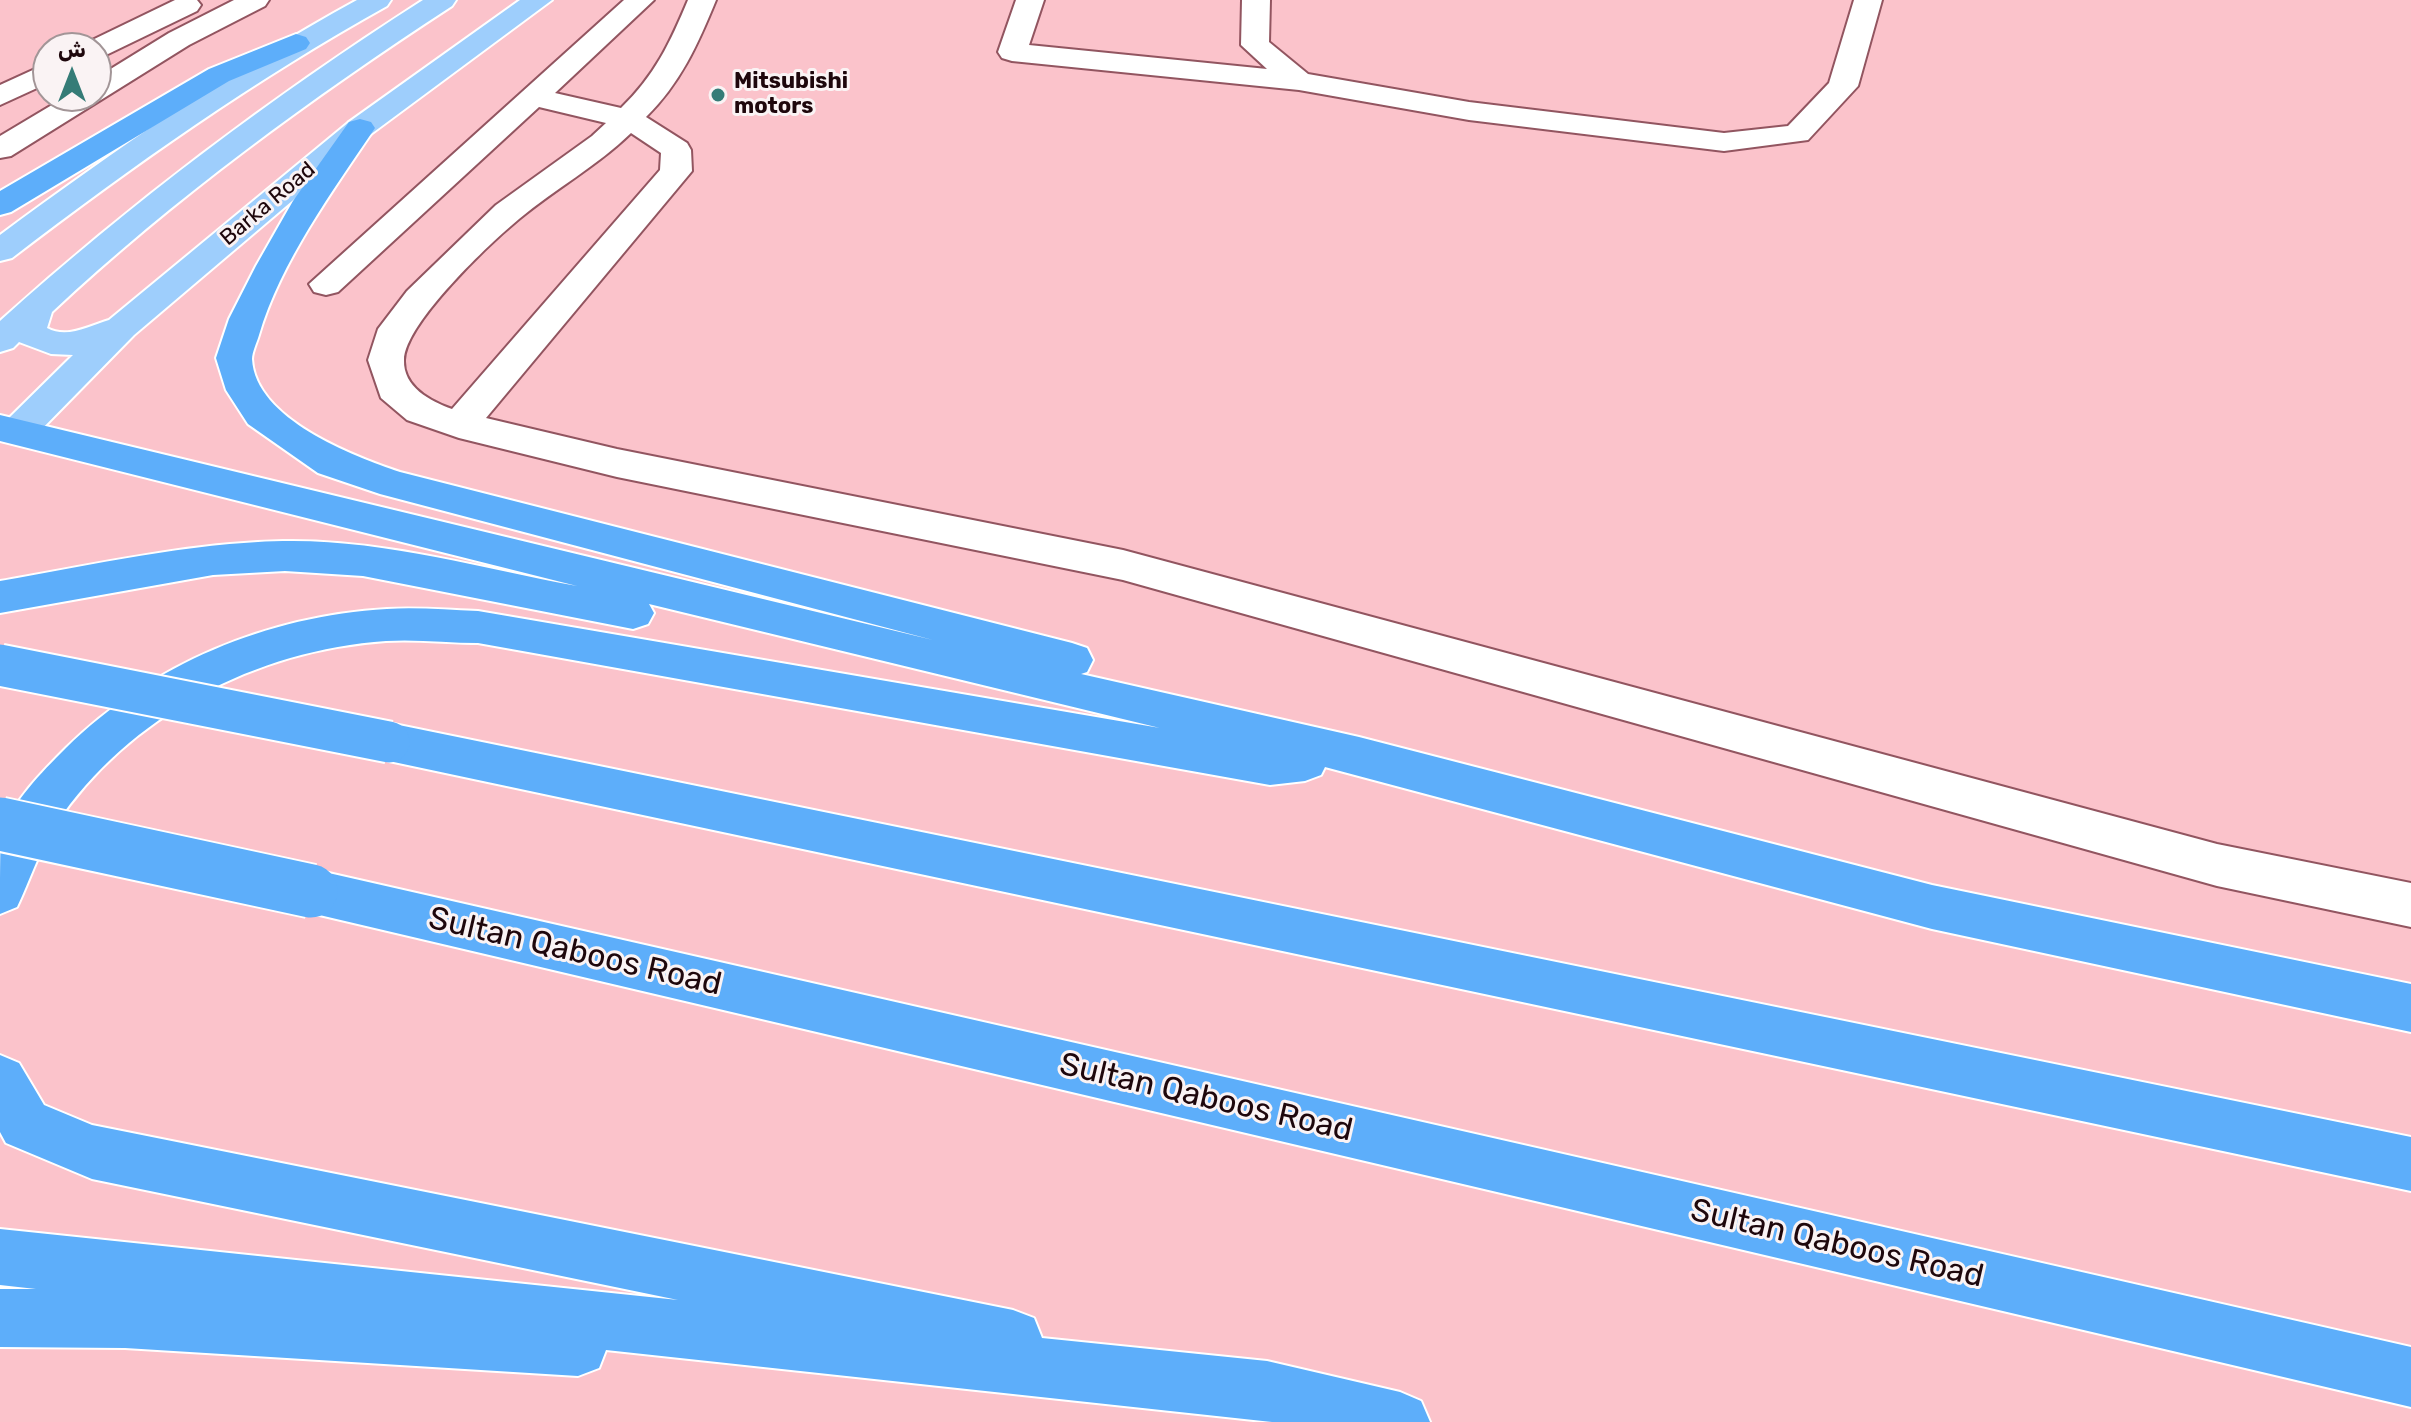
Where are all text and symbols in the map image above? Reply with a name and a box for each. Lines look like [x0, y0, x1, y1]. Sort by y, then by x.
north arrow [32, 32, 112, 112]
text: ش [58, 36, 86, 63]
place label: Mitsubishi motors [734, 69, 848, 120]
marker: Mitsubishi motors [709, 86, 727, 104]
street label: Barka Road [215, 157, 321, 251]
street label: Sultan Qaboos Road [425, 900, 725, 1004]
street label: Sultan Qaboos Road [1056, 1046, 1356, 1150]
street label: Sultan Qaboos Road [1687, 1192, 1987, 1296]

